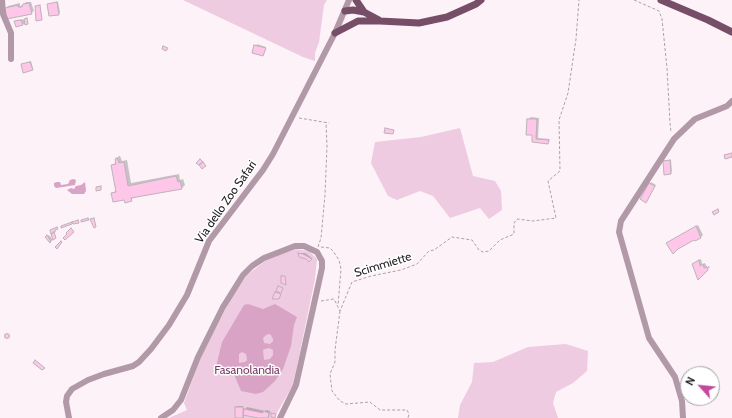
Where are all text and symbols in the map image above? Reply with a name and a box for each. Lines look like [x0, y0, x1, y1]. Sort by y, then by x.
street label: Via dello Zoo Safari [192, 158, 260, 246]
street label: Scimmiette [353, 250, 413, 280]
park label: Fasanolandia [214, 363, 280, 377]
north arrow [680, 366, 720, 406]
text: N [682, 374, 698, 388]

